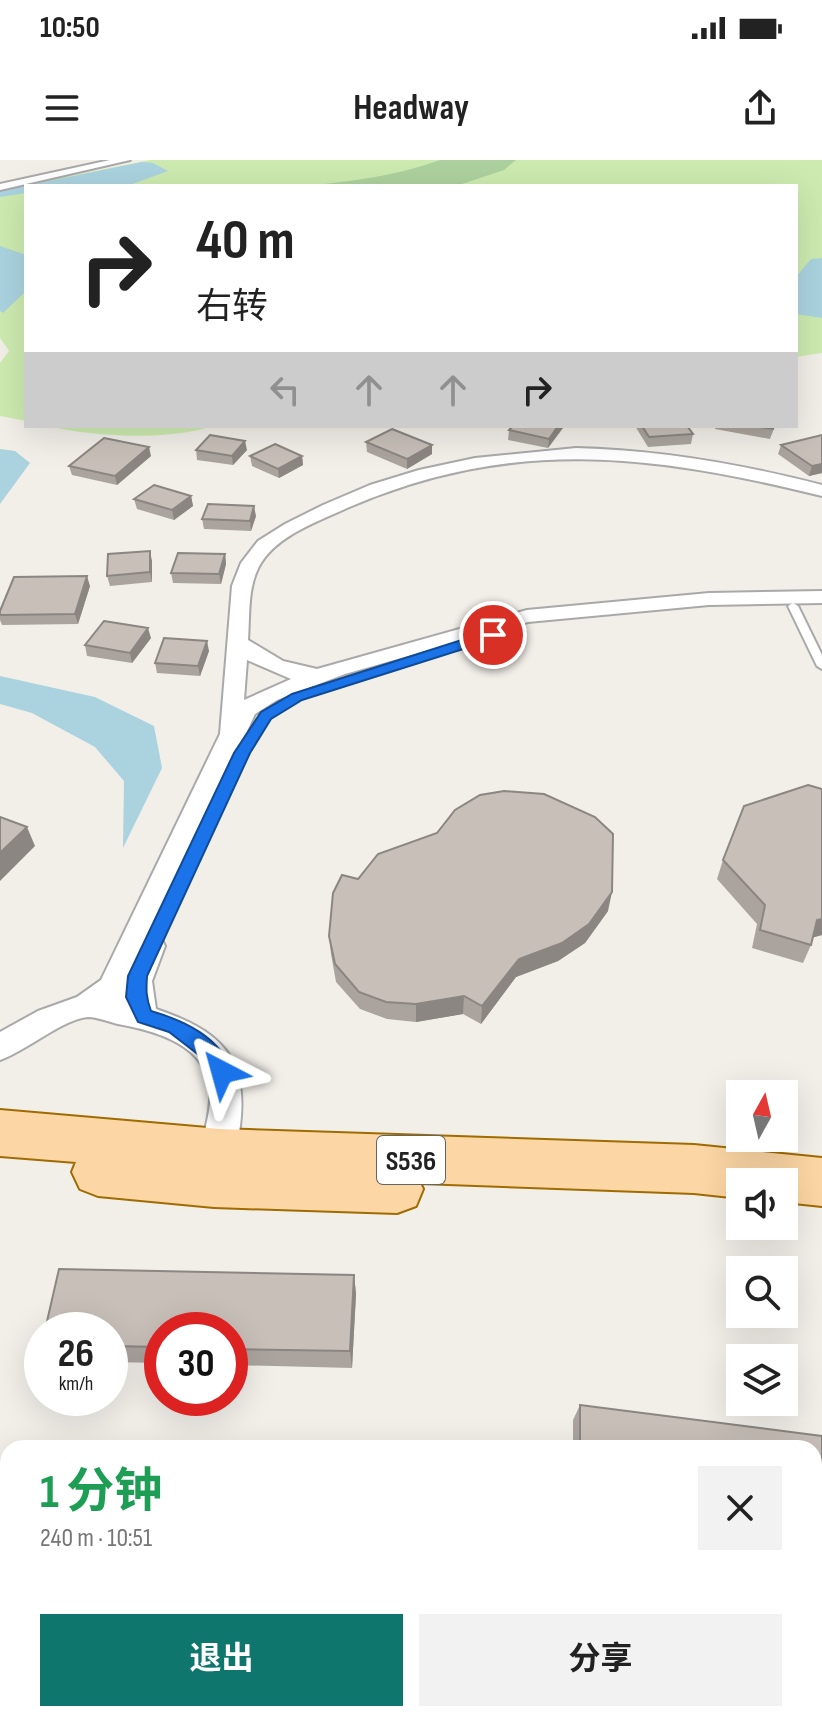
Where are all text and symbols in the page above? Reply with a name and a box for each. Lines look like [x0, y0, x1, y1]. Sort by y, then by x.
text: 10:50 [40, 10, 100, 46]
icon: menu [40, 86, 84, 130]
icon: share [738, 86, 782, 130]
text: Headway [353, 87, 469, 130]
text: 40 m [196, 208, 295, 275]
icon: right [64, 216, 168, 320]
text: 右转 [196, 286, 268, 329]
icon: left [263, 368, 307, 412]
icon: ahead [347, 368, 391, 412]
icon: ahead [431, 368, 475, 412]
icon: right [515, 368, 559, 412]
pin [459, 601, 527, 669]
icon: arrive [471, 613, 515, 657]
position arrow [180, 1030, 264, 1114]
north arrow [726, 1080, 798, 1152]
map controls [726, 1080, 798, 1416]
road number: S536 [377, 1136, 445, 1184]
button: sound [726, 1168, 798, 1240]
button: search [726, 1256, 798, 1328]
speed limit sign: 30 [144, 1312, 248, 1416]
text: 26 [58, 1330, 94, 1378]
button: layers [726, 1344, 798, 1416]
text: km/h [59, 1372, 93, 1396]
text: 1 分钟 [40, 1464, 162, 1521]
button: close [698, 1466, 782, 1550]
text: 240 m · 10:51 [40, 1523, 152, 1554]
button: 退出 [40, 1614, 403, 1706]
button: 分享 [419, 1614, 782, 1706]

